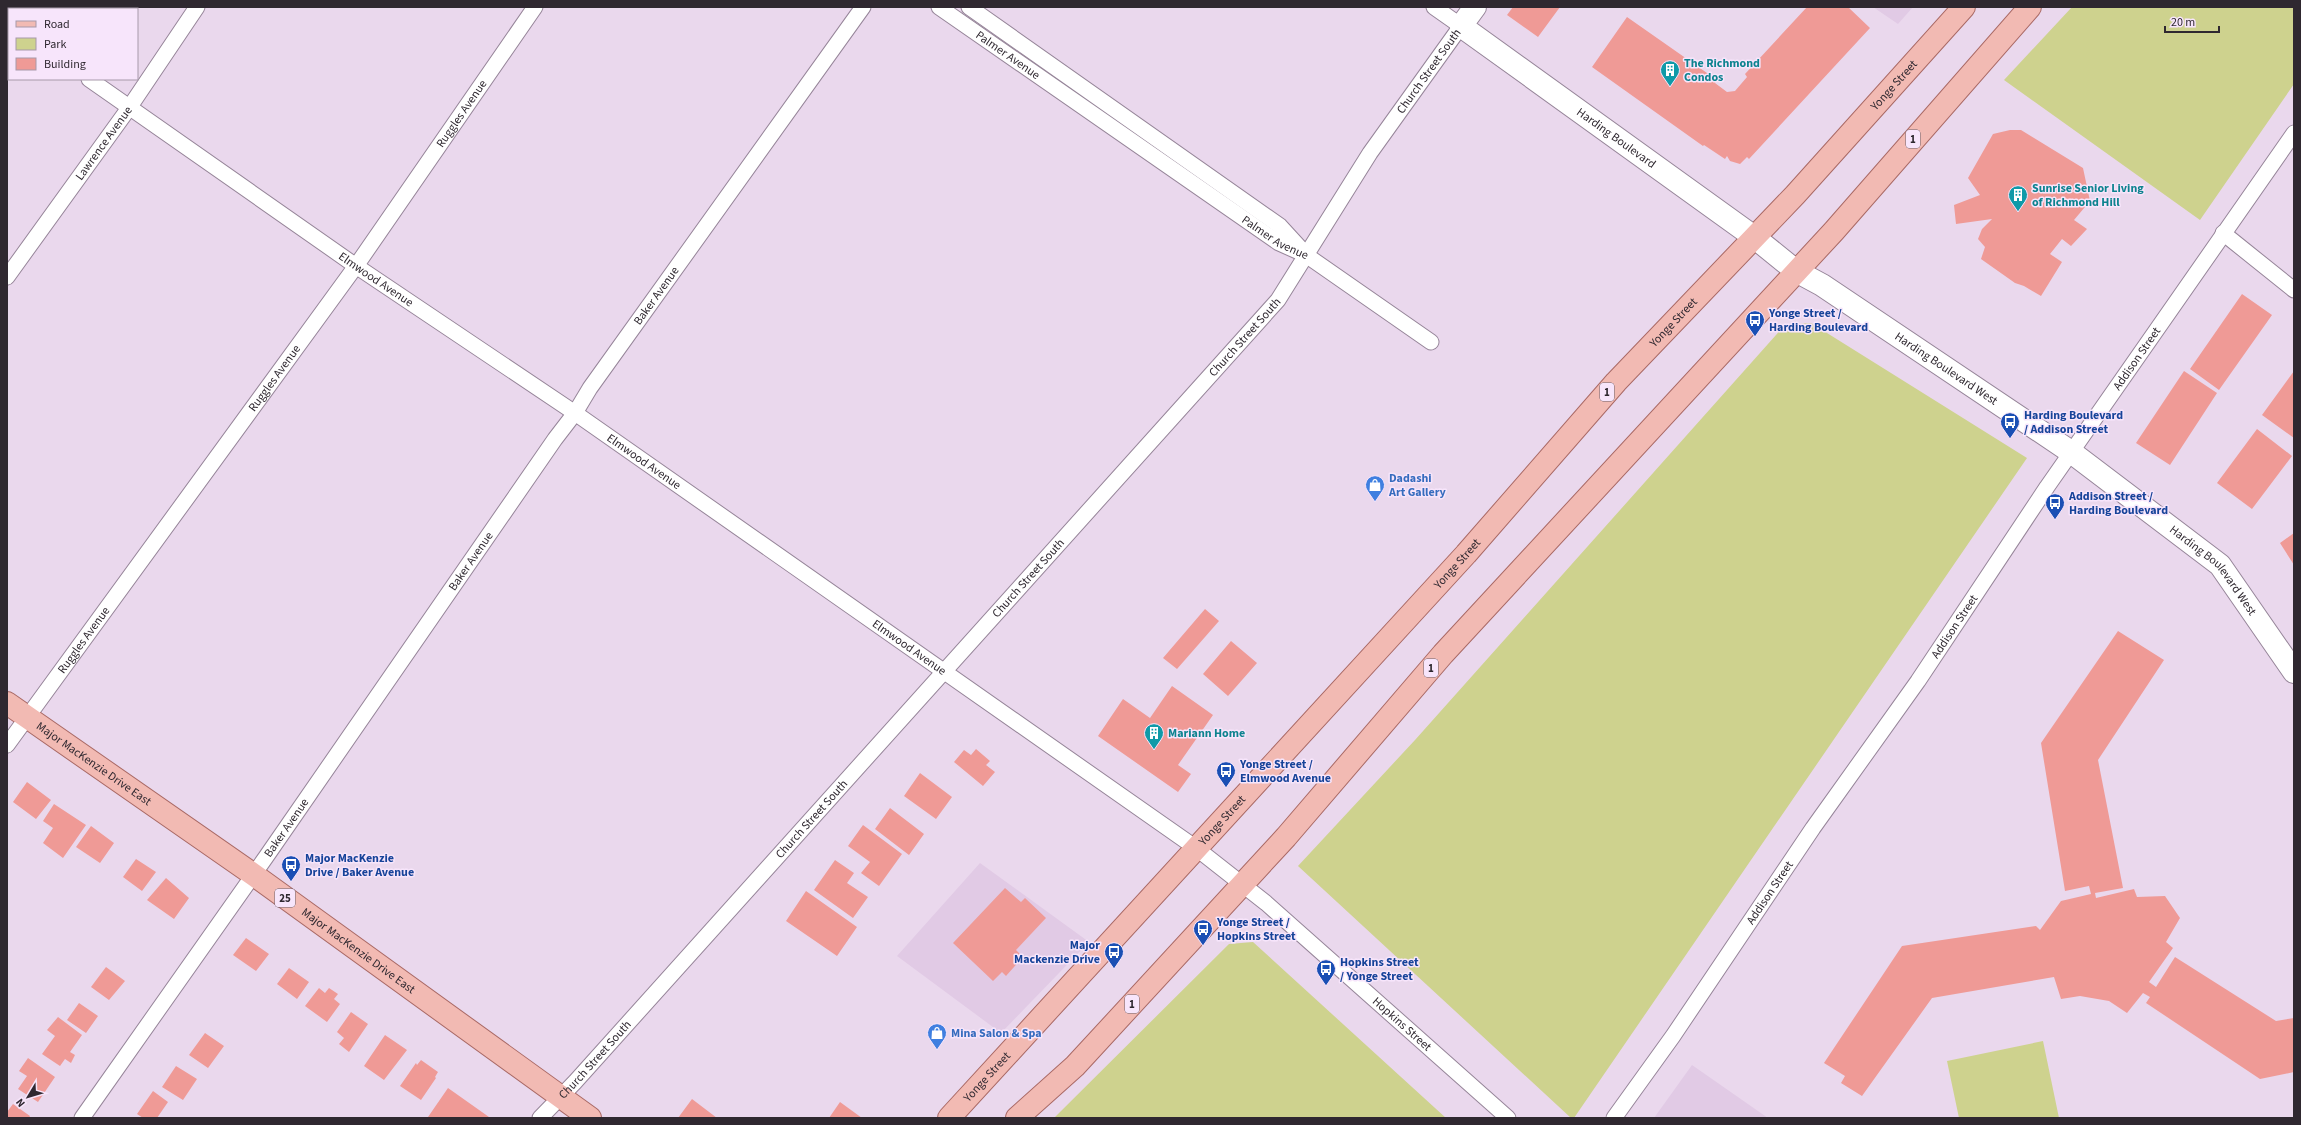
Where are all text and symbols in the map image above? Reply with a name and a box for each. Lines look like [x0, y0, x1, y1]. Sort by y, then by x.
legend [8, 8, 138, 80]
scale bar [2165, 8, 2219, 34]
text: 20 m [2171, 14, 2195, 31]
text: Road [44, 16, 70, 33]
street label: Church Street South [1392, 25, 1465, 117]
street label: Palmer Avenue [972, 27, 1044, 83]
text: Park [44, 36, 66, 53]
place label: The Richmond Condos [1684, 55, 1760, 86]
text: Building [44, 56, 86, 73]
street label: Yonge Street [1866, 56, 1921, 115]
building icon: The Richmond Condos [1659, 59, 1681, 87]
street label: Ruggles Avenue [432, 76, 491, 151]
street label: Lawrence Avenue [71, 103, 136, 184]
street label: Harding Boulevard [1573, 103, 1659, 172]
road number: 1 [1906, 130, 1920, 148]
place label: Sunrise Senior Living of Richmond Hill [2032, 180, 2144, 211]
building icon: Sunrise Senior Living of Richmond Hill [2007, 184, 2029, 212]
street label: Palmer Avenue [1239, 211, 1311, 264]
street label: Elmwood Avenue [335, 248, 417, 311]
street label: Baker Avenue [629, 263, 683, 328]
street label: Church Street South [1205, 294, 1285, 380]
street label: Yonge Street [1645, 294, 1701, 352]
place label: Yonge Street / Harding Boulevard [1768, 305, 1868, 336]
bus stop icon: Yonge Street / Harding Boulevard [1744, 309, 1766, 337]
street label: Addison Street [2109, 324, 2165, 394]
street label: Harding Boulevard West [1892, 328, 2001, 409]
street label: Ruggles Avenue [244, 341, 304, 415]
road number: 1 [1600, 383, 1614, 401]
place label: Harding Boulevard / Addison Street [2024, 407, 2123, 438]
bus stop icon: Harding Boulevard / Addison Street [1999, 411, 2021, 439]
street label: Elmwood Avenue [603, 429, 685, 493]
place label: Dadashi Art Gallery [1388, 470, 1447, 501]
shop icon: Dadashi Art Gallery [1364, 474, 1386, 502]
place label: Addison Street / Harding Boulevard [2068, 488, 2168, 519]
bus stop icon: Addison Street / Harding Boulevard [2044, 492, 2066, 520]
street label: Harding Boulevard West [2166, 521, 2261, 619]
street label: Baker Avenue [444, 528, 497, 594]
street label: Church Street South [988, 535, 1068, 621]
street label: Yonge Street [1429, 535, 1484, 593]
street label: Addison Street [1927, 591, 1982, 662]
street label: Ruggles Avenue [53, 603, 114, 677]
street label: Elmwood Avenue [869, 615, 950, 679]
road number: 1 [1424, 659, 1438, 677]
street label: Major MacKenzie Drive East [33, 718, 155, 810]
building icon: Mariann Home [1143, 722, 1165, 750]
place label: Mariann Home [1168, 725, 1245, 742]
place label: Yonge Street / Elmwood Avenue [1239, 756, 1331, 787]
bus stop icon: Yonge Street / Elmwood Avenue [1215, 760, 1237, 788]
street label: Church Street South [771, 776, 852, 862]
street label: Yonge Street [1194, 791, 1249, 850]
street label: Baker Avenue [260, 795, 313, 861]
place label: Major MacKenzie Drive / Baker Avenue [305, 850, 414, 881]
bus stop icon: Major MacKenzie Drive / Baker Avenue [280, 854, 302, 882]
street label: Addison Street [1742, 857, 1797, 928]
road number: 25 [275, 889, 295, 907]
street label: Major MacKenzie Drive East [298, 904, 419, 998]
place label: Yonge Street / Hopkins Street [1216, 914, 1296, 945]
bus stop icon: Yonge Street / Hopkins Street [1192, 918, 1214, 946]
place label: Major Mackenzie Drive [1014, 937, 1100, 968]
bus stop icon: Major Mackenzie Drive [1103, 941, 1125, 969]
place label: Hopkins Street / Yonge Street [1340, 954, 1419, 985]
bus stop icon: Hopkins Street / Yonge Street [1315, 958, 1337, 986]
street label: Hopkins Street [1369, 993, 1435, 1055]
road number: 1 [1125, 995, 1139, 1013]
street label: Church Street South [554, 1017, 635, 1103]
shop icon: Mina Salon & Spa [926, 1022, 948, 1050]
place label: Mina Salon & Spa [951, 1025, 1042, 1042]
street label: Yonge Street [959, 1048, 1014, 1106]
north arrow [8, 1077, 48, 1117]
text: N [12, 1095, 29, 1110]

